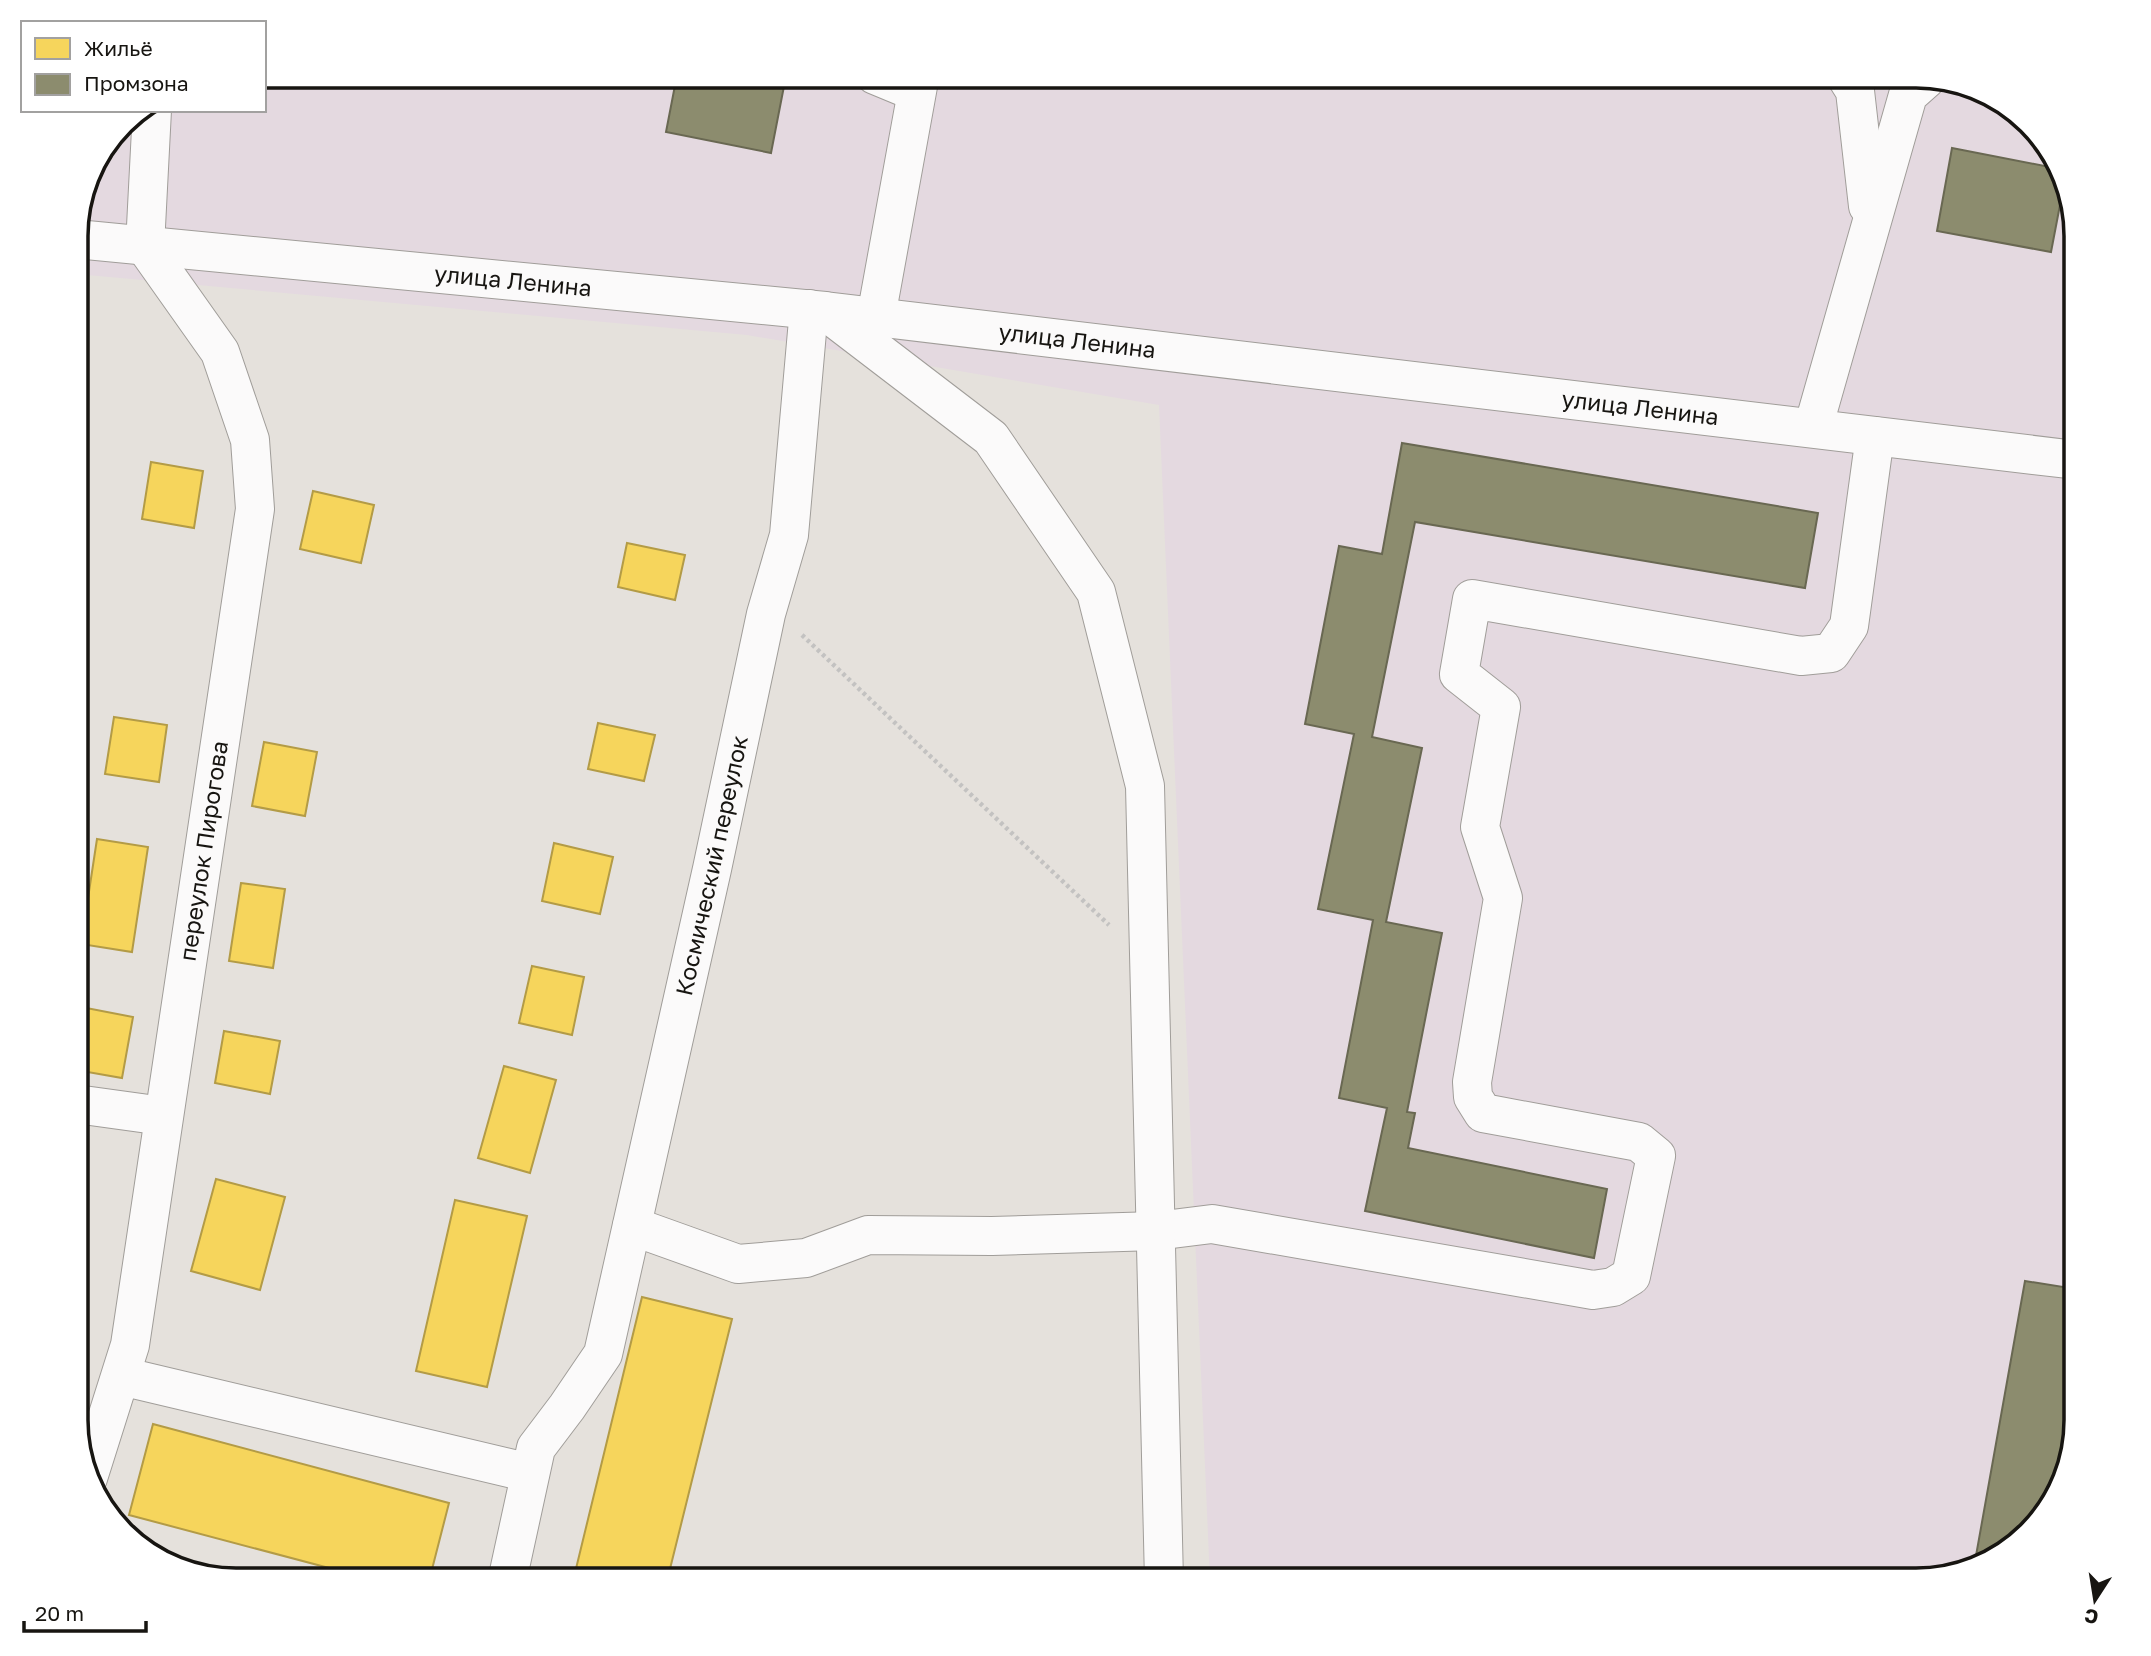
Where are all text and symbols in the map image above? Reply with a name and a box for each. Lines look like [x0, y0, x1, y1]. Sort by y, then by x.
legend [21, 21, 266, 112]
text: Жильё [84, 35, 153, 61]
text: Промзона [84, 70, 189, 96]
street label: улица Ленина [433, 259, 593, 302]
street label: улица Ленина [997, 317, 1157, 363]
street label: улица Ленина [1560, 384, 1720, 430]
street label: Космический переулок [669, 733, 753, 998]
street label: переулок Пирогова [173, 739, 233, 963]
north arrow [2060, 1565, 2130, 1635]
scale bar [24, 1590, 147, 1634]
text: 20 m [35, 1600, 84, 1626]
text: С [2082, 1604, 2100, 1630]

